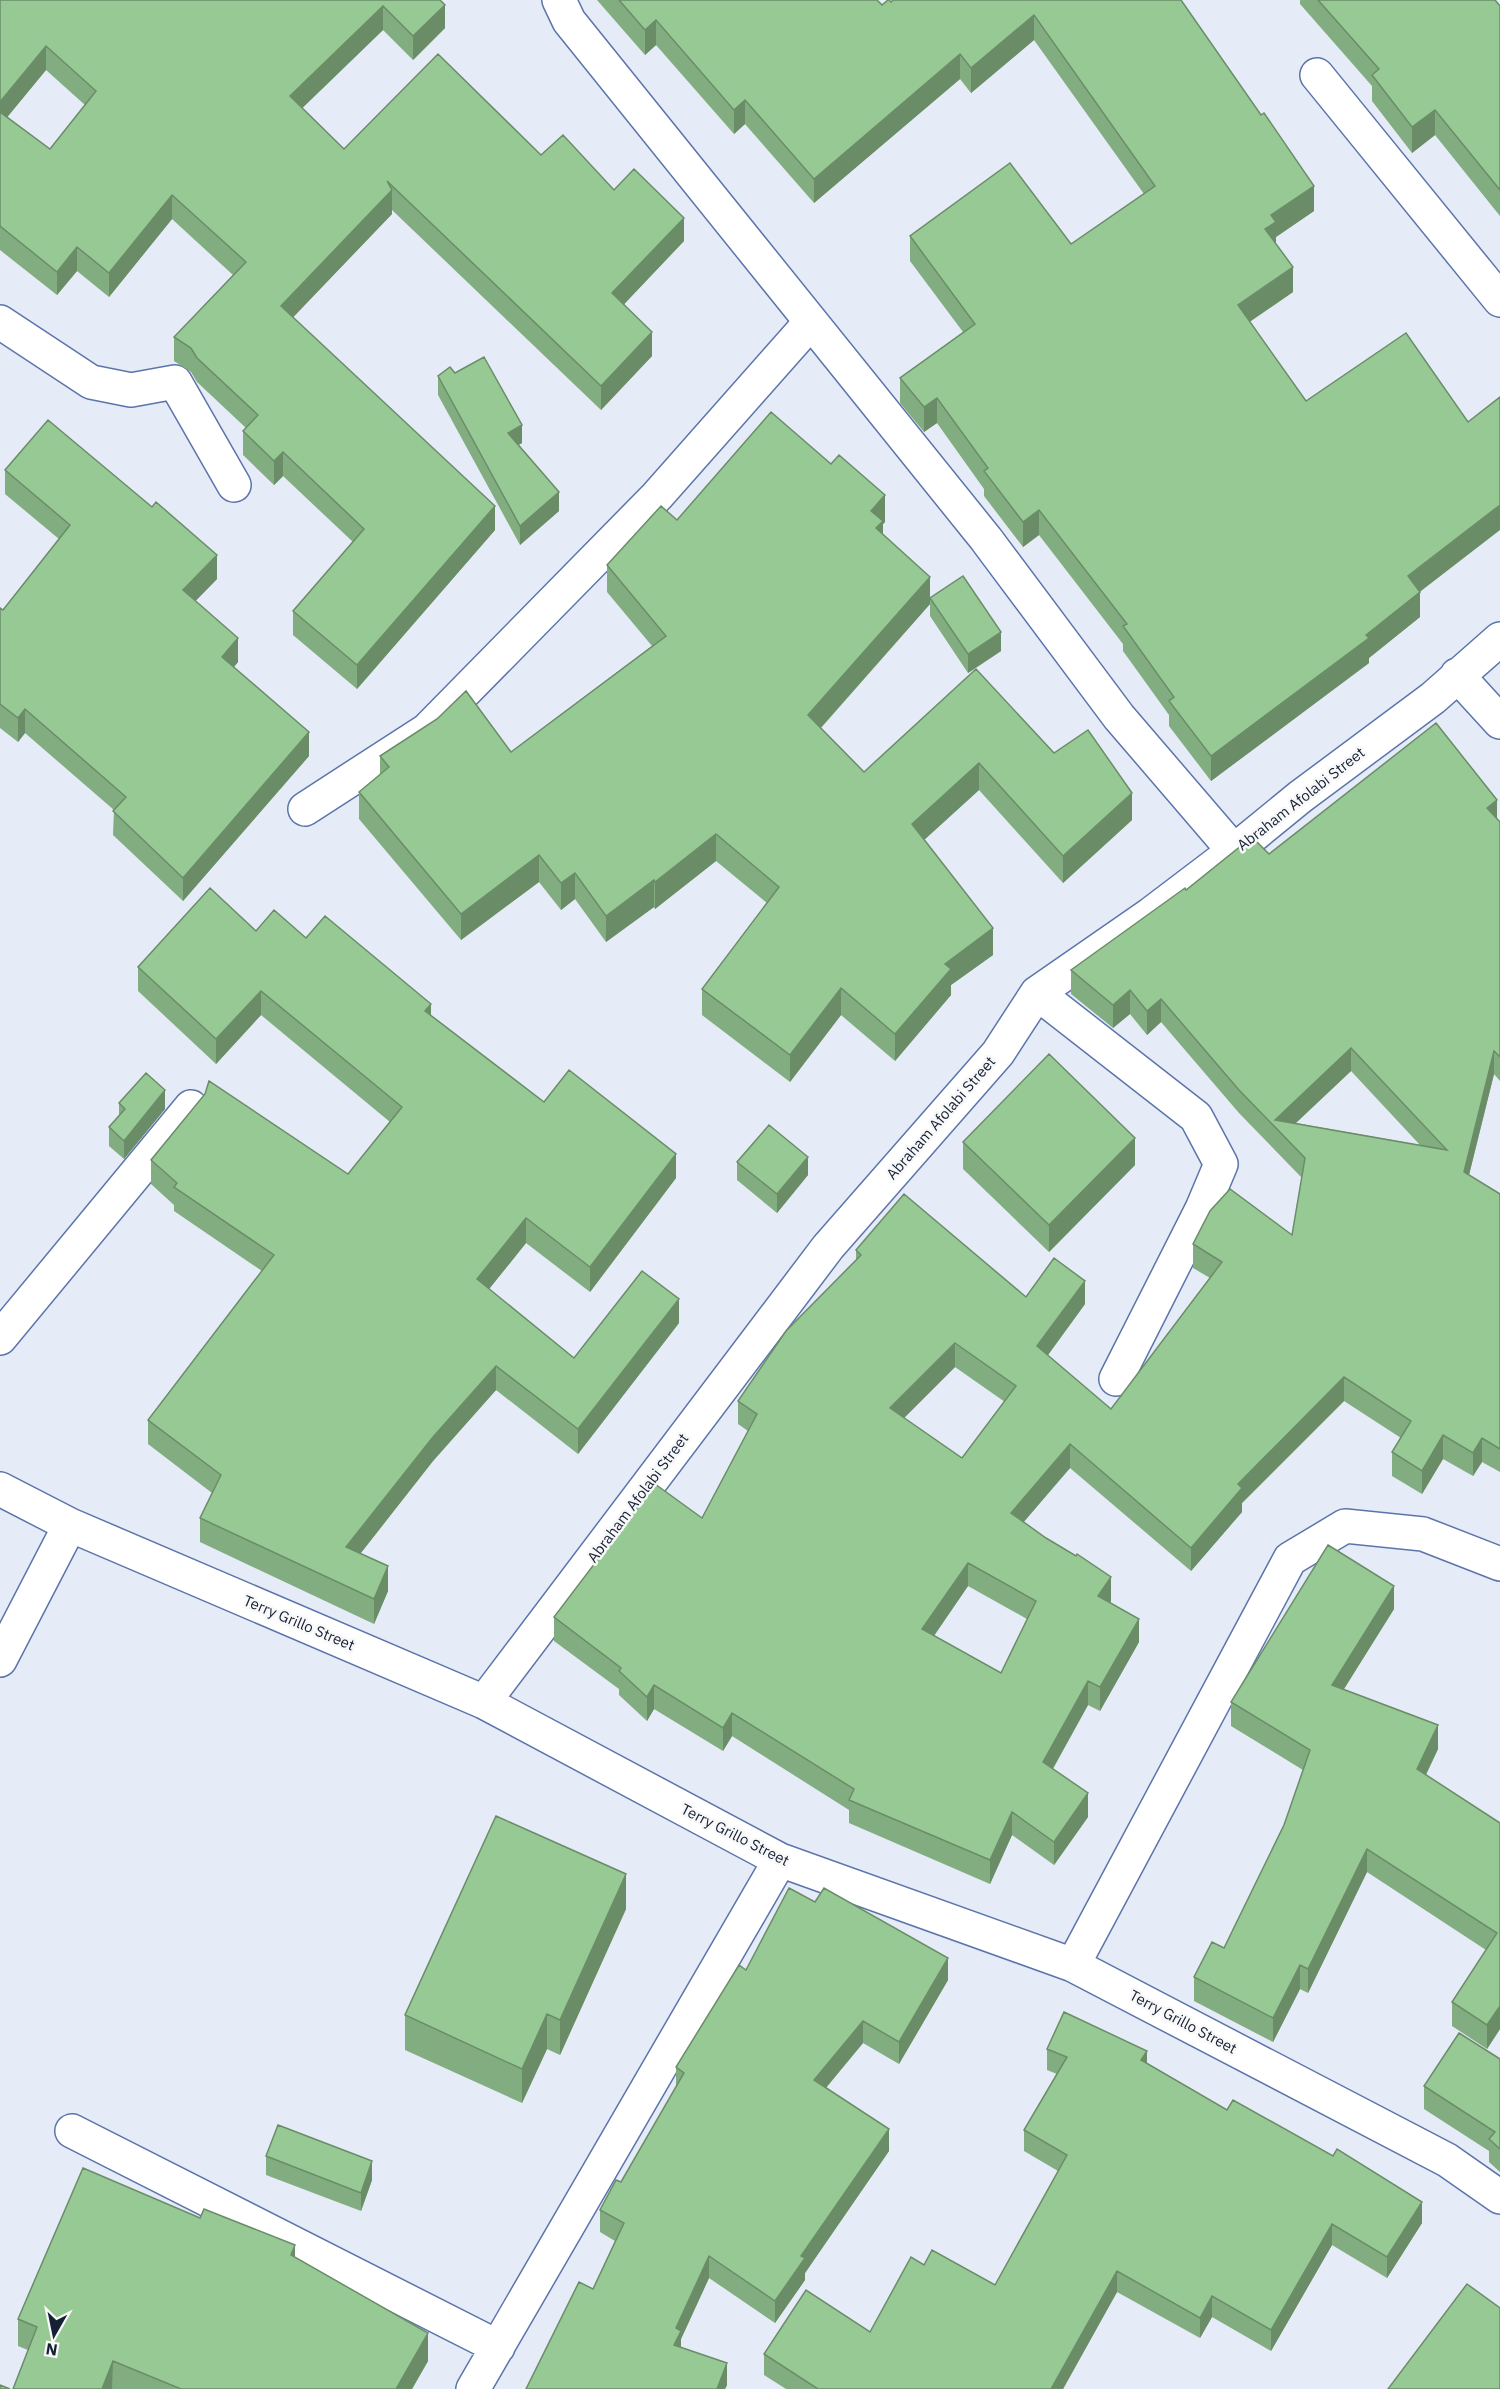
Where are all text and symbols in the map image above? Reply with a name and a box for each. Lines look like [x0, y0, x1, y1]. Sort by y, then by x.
street label: Abraham Afolabi Street [1233, 743, 1368, 854]
street label: Abraham Afolabi Street [882, 1052, 999, 1183]
street label: Abraham Afolabi Street [583, 1429, 692, 1566]
street label: Terry Grillo Street [241, 1591, 358, 1655]
street label: Terry Grillo Street [678, 1799, 793, 1870]
street label: Terry Grillo Street [1126, 1985, 1240, 2058]
north arrow [24, 2305, 84, 2365]
text: N [44, 2339, 59, 2361]

